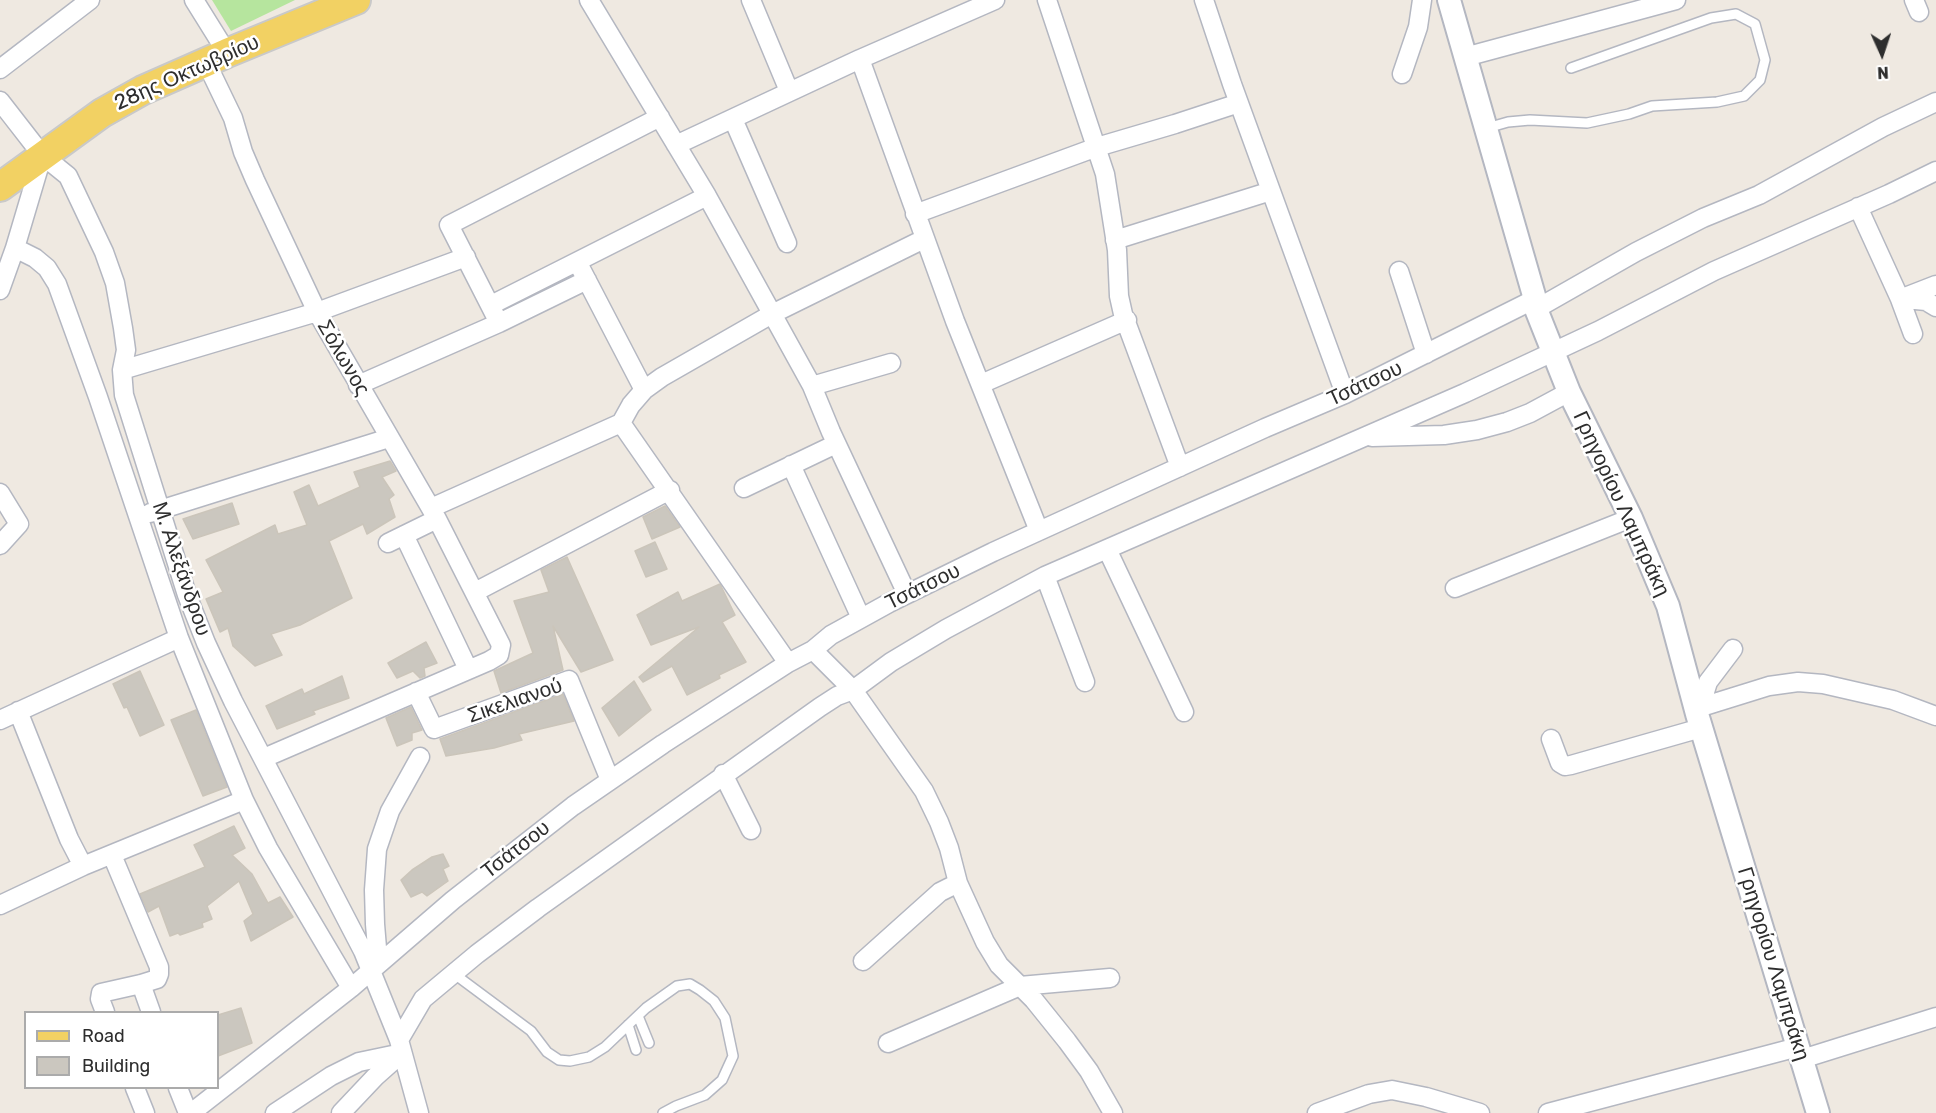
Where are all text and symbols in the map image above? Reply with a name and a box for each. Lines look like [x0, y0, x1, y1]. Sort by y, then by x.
north arrow [1852, 24, 1912, 84]
street label: 28ης Οκτωβρίου [111, 30, 263, 116]
text: N [1877, 63, 1889, 82]
street label: Σόλωνος [311, 316, 375, 400]
street label: Τσάτσου [1324, 356, 1406, 412]
street label: Γρηγορίου Λαμπράκη [1567, 407, 1675, 601]
street label: Μ. Αλεξάνδρου [146, 499, 216, 639]
street label: Τσάτσου [882, 558, 964, 616]
street label: Σικελιανού [464, 673, 566, 729]
street label: Τσάτσου [477, 816, 555, 884]
street label: Γρηγορίου Λαμπράκη [1732, 864, 1814, 1064]
legend [24, 1011, 219, 1089]
text: Road [82, 1025, 125, 1047]
text: Building [82, 1055, 150, 1077]

